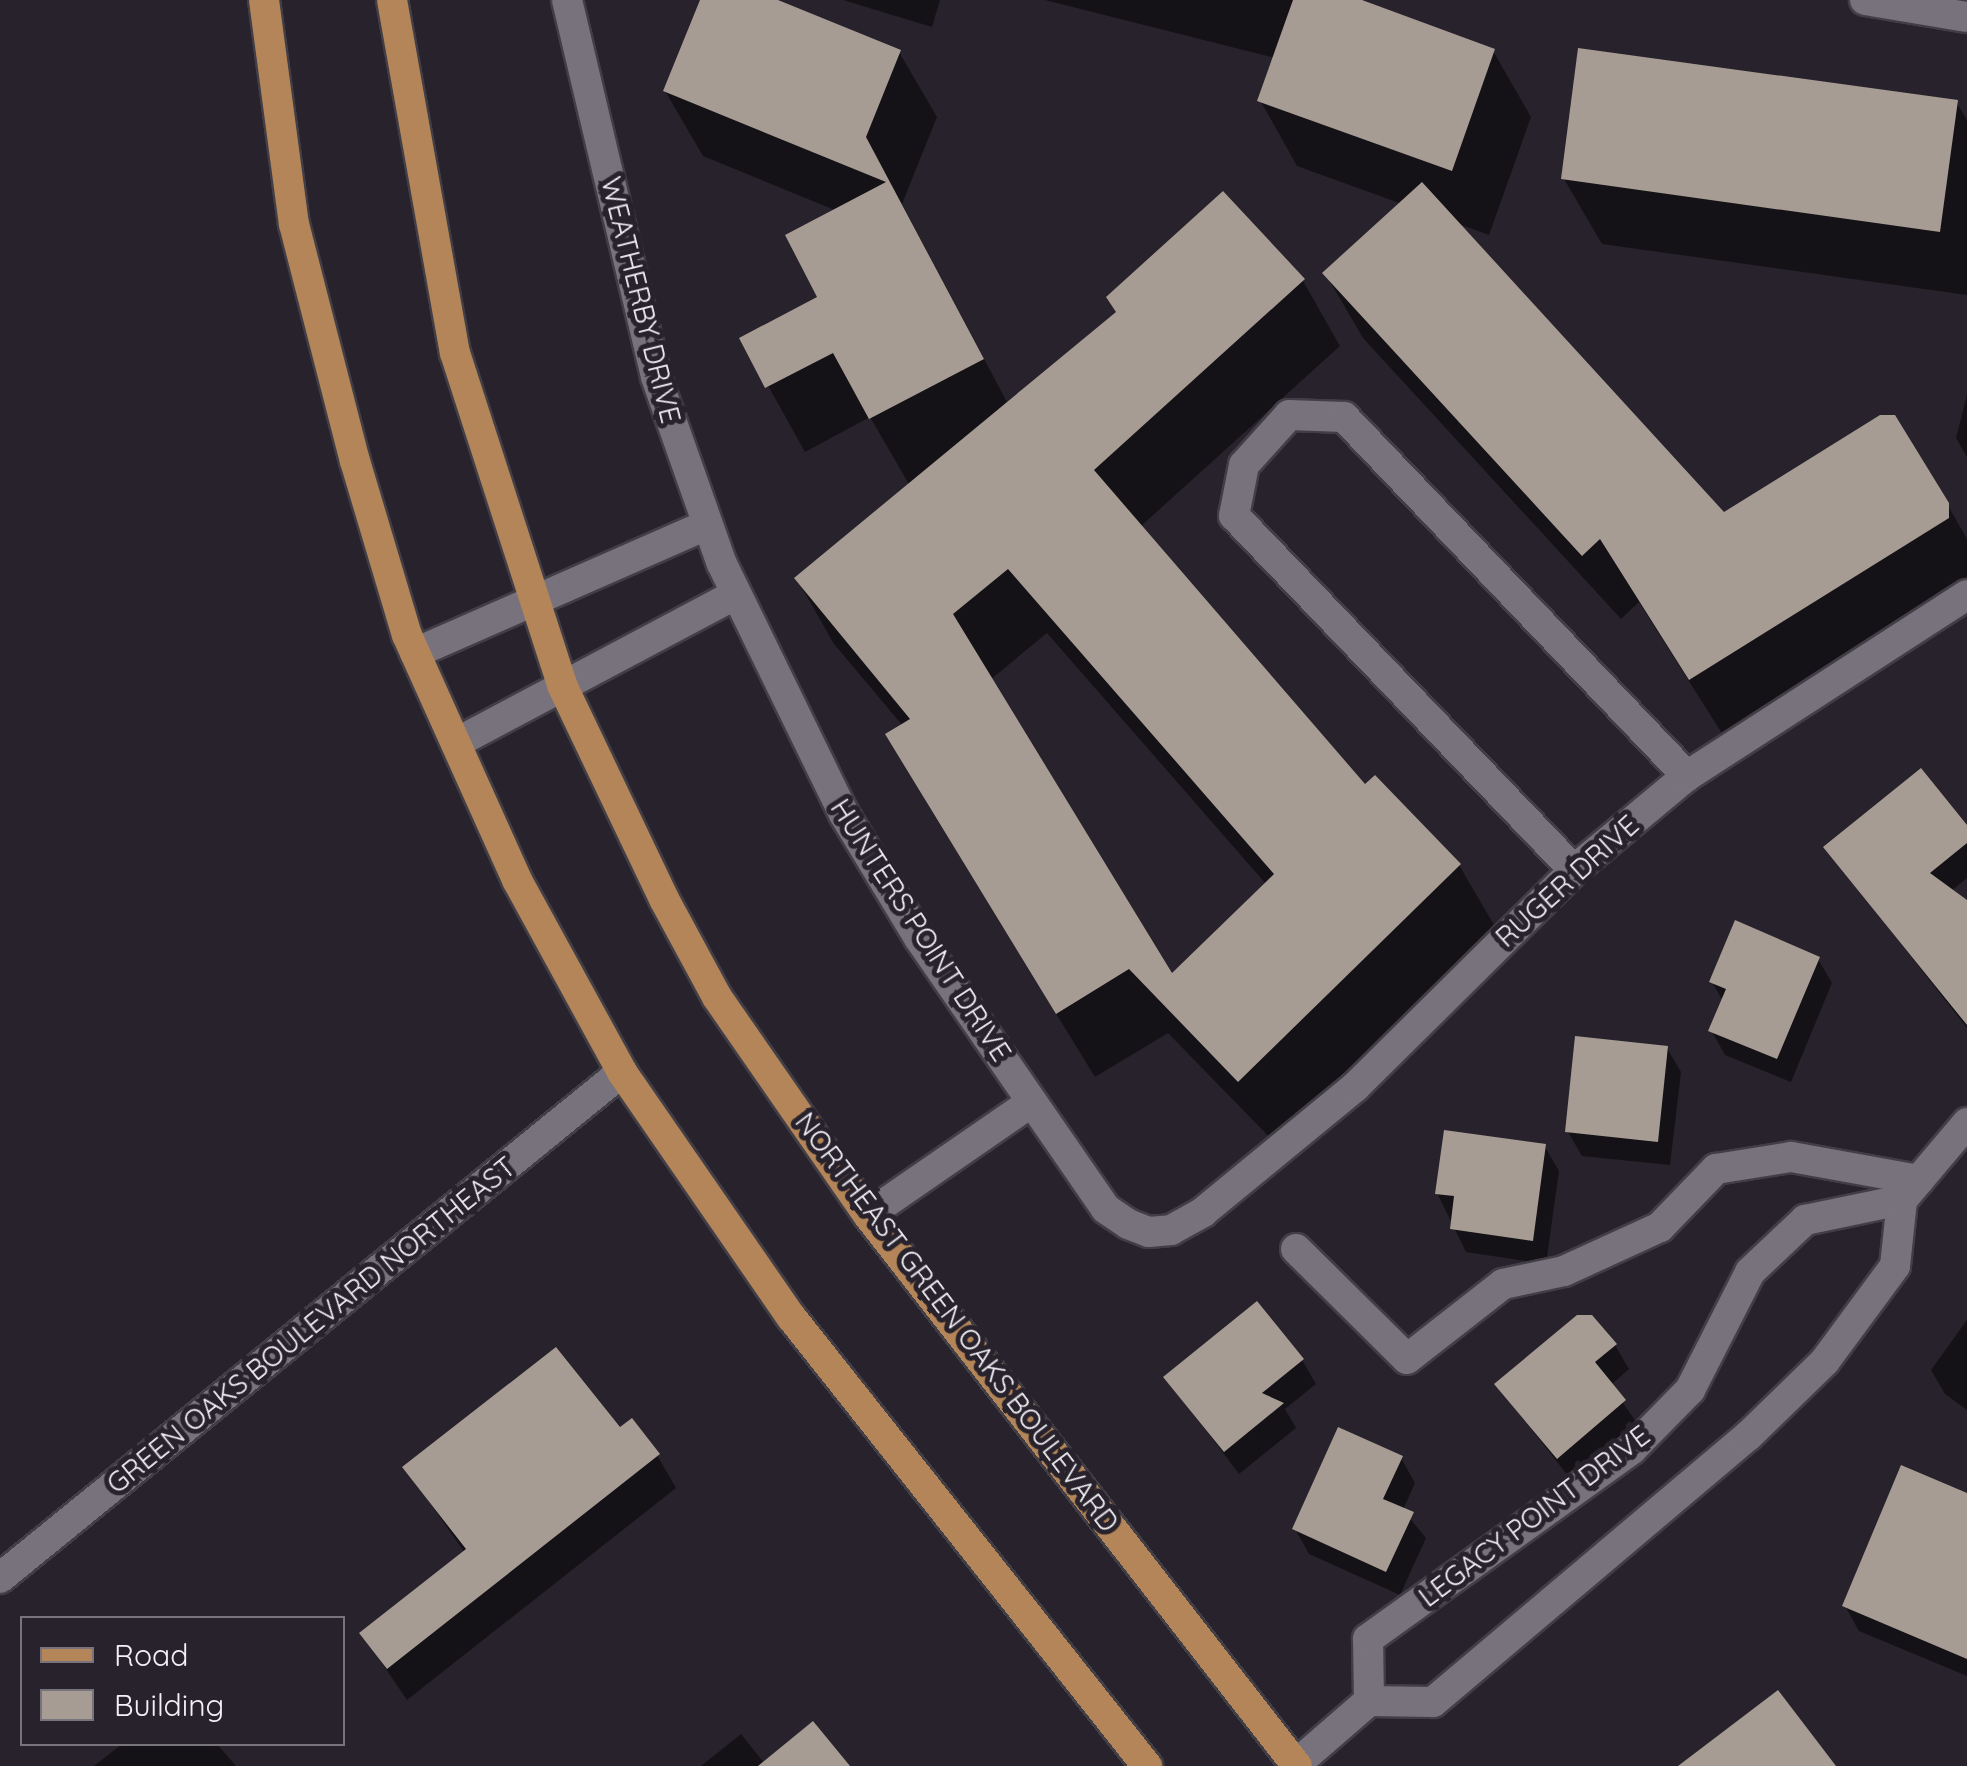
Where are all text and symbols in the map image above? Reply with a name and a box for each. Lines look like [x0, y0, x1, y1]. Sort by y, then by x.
street label: WEATHERBY DRIVE [594, 173, 688, 427]
street label: HUNTERS POINT DRIVE [824, 793, 1018, 1067]
street label: RUGER DRIVE [1489, 808, 1645, 954]
street label: NORTHEAST GREEN OAKS BOULEVARD [788, 1106, 1126, 1538]
street label: GREEN OAKS BOULEVARD NORTHEAST [100, 1150, 522, 1500]
street label: LEGACY POINT DRIVE [1412, 1418, 1656, 1614]
legend [20, 1616, 345, 1746]
text: Road [114, 1636, 188, 1674]
text: Building [114, 1686, 224, 1724]

